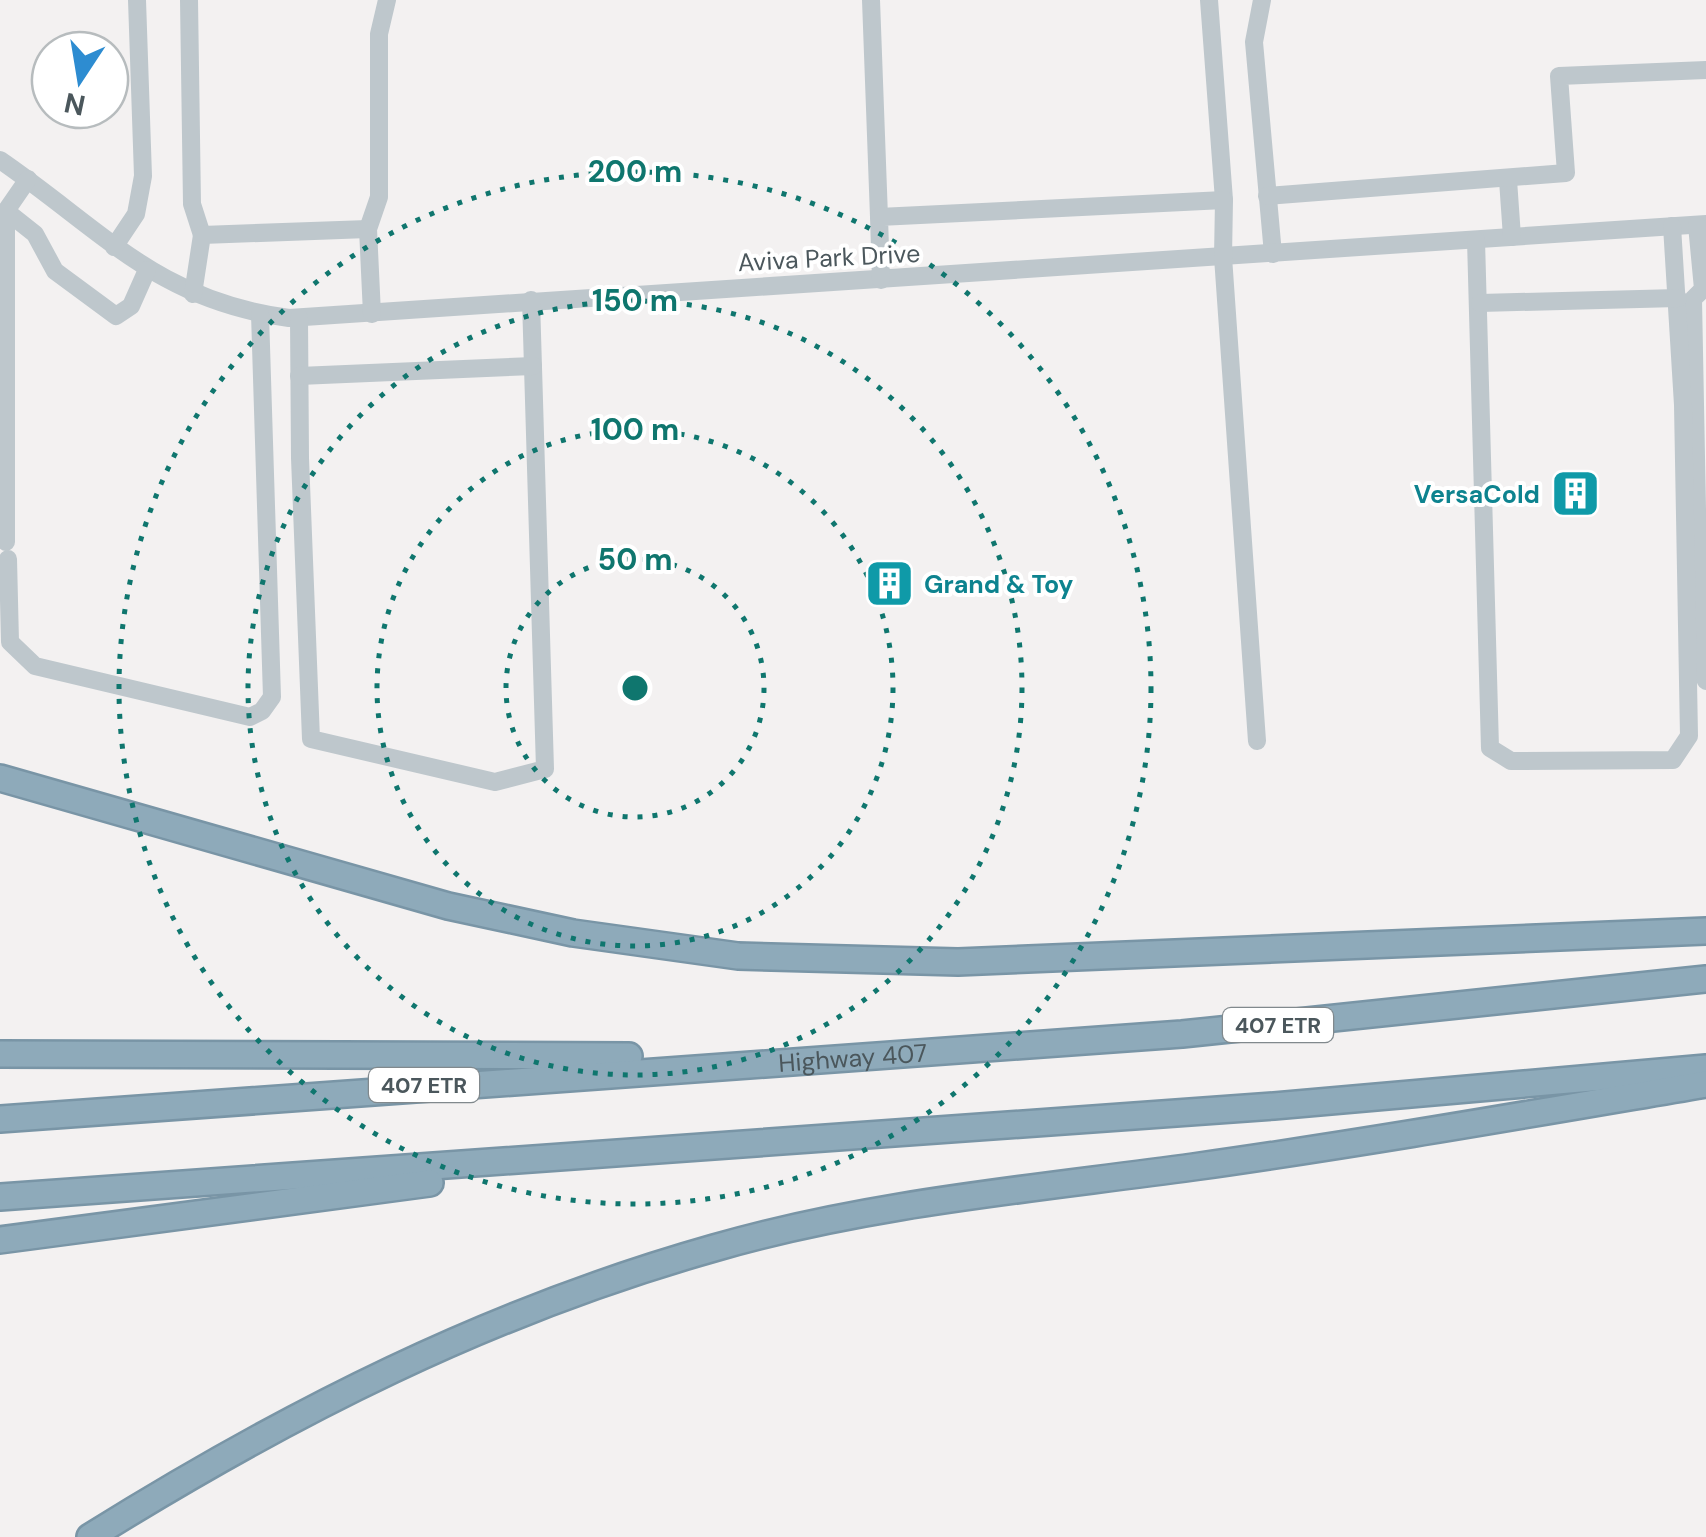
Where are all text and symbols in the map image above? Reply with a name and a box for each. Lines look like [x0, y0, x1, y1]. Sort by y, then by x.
north arrow [30, 30, 130, 130]
text: N [61, 84, 89, 124]
text: 200 m [588, 152, 682, 191]
street label: Aviva Park Drive [737, 237, 921, 279]
text: 150 m [592, 281, 678, 320]
text: 100 m [591, 410, 679, 449]
building icon: VersaCold [1549, 468, 1601, 520]
place label: VersaCold [1414, 478, 1540, 511]
text: 50 m [597, 540, 673, 579]
building icon: Grand & Toy [863, 558, 915, 610]
place label: Grand & Toy [924, 568, 1073, 601]
centre of rings [617, 670, 653, 706]
road number: 407 ETR [1223, 1008, 1333, 1042]
street label: Highway 407 [777, 1036, 928, 1079]
road number: 407 ETR [369, 1068, 479, 1102]

